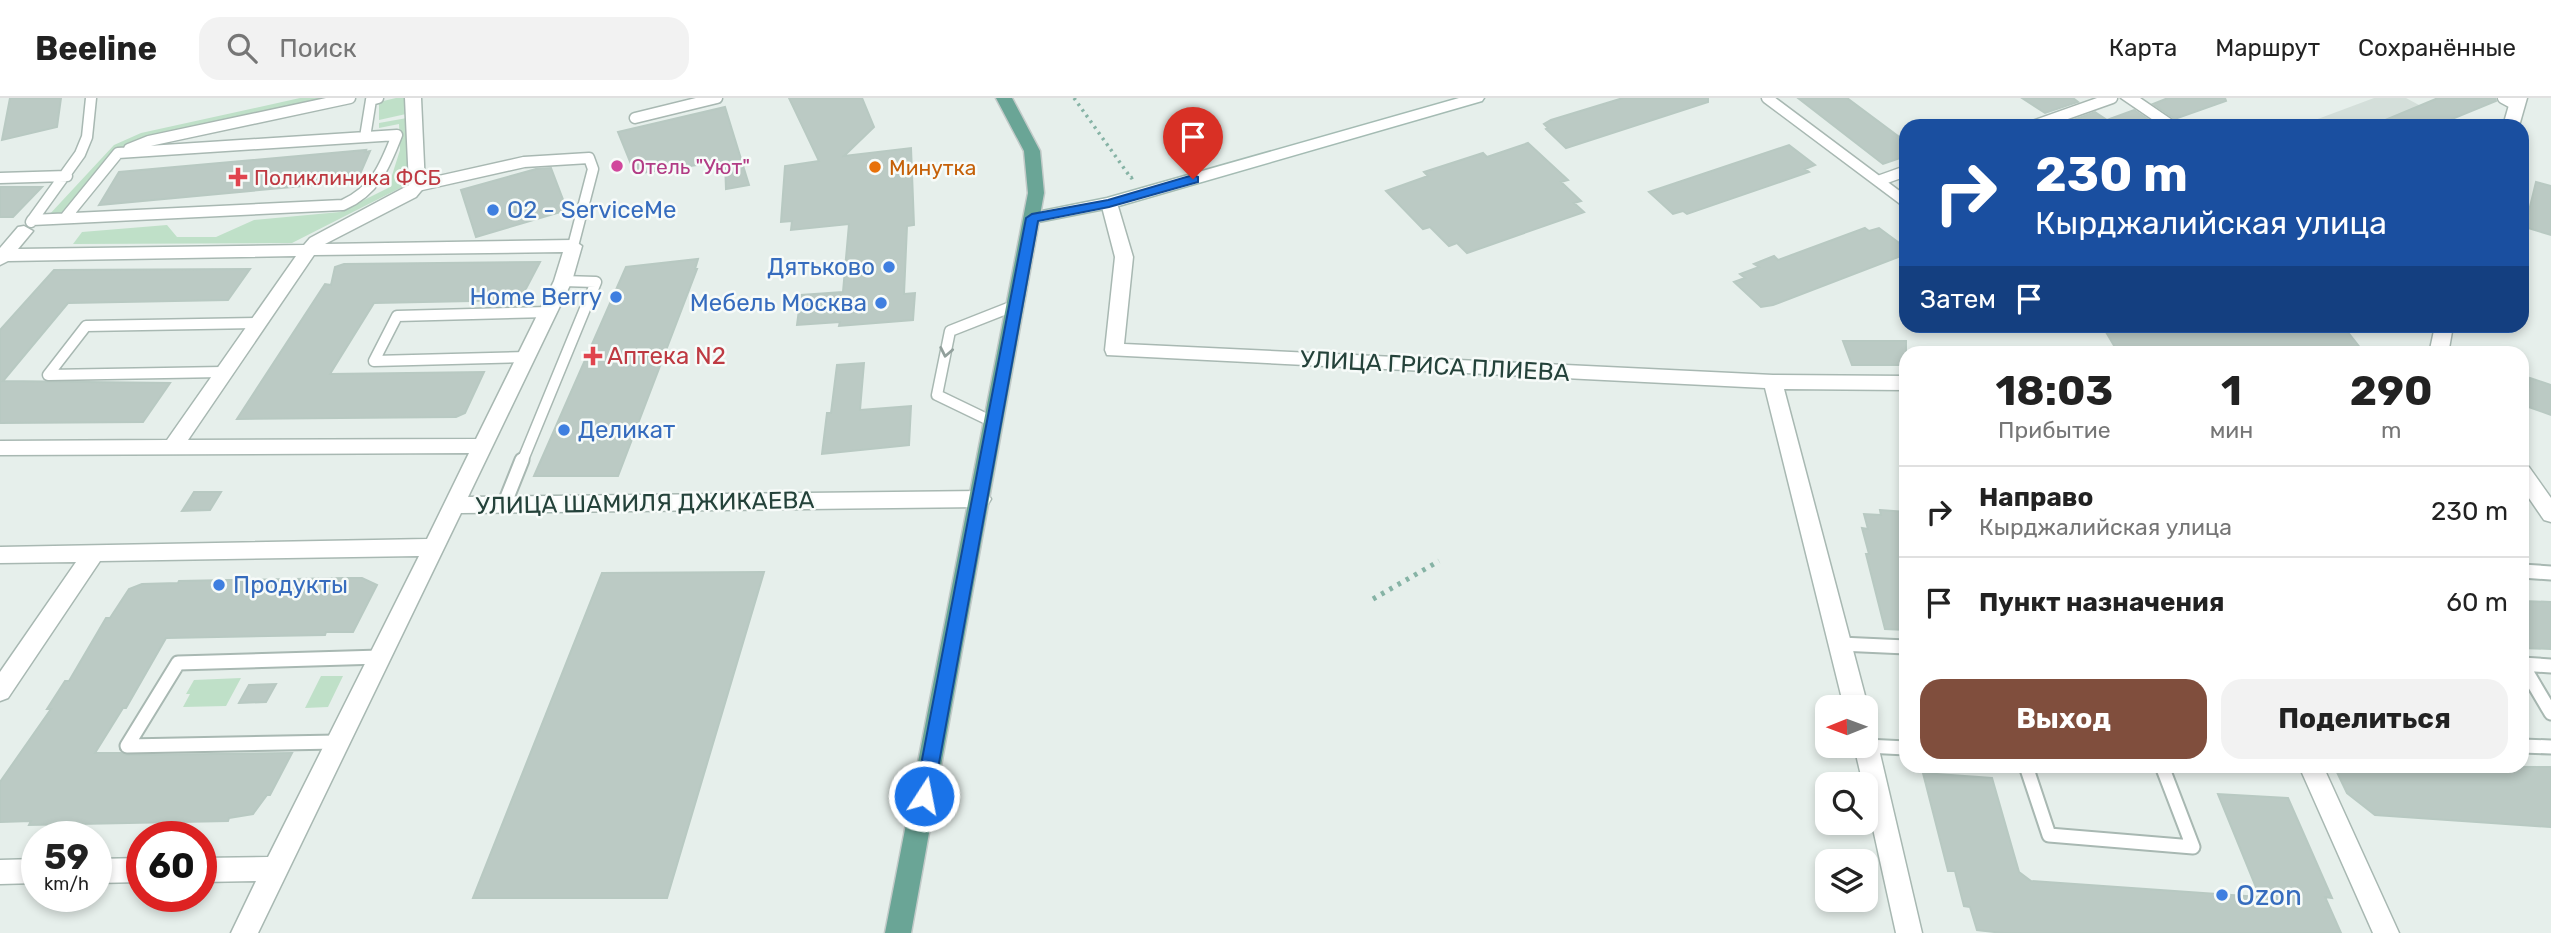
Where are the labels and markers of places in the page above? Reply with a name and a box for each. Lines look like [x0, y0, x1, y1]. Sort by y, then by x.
pin [1163, 107, 1223, 179]
place label: Отель "Уют" [631, 154, 750, 179]
place label: Минутка [889, 155, 976, 180]
marker: Отель "Уют" [609, 158, 625, 174]
marker: Минутка [867, 159, 883, 175]
place label: Поликлиника ФСБ [254, 165, 441, 190]
marker: Поликлиника ФСБ [228, 167, 248, 187]
place label: О2 - ServiceMe [507, 196, 677, 224]
marker: О2 - ServiceMe [485, 202, 501, 218]
place label: Дятьково [767, 253, 875, 281]
marker: Дятьково [881, 259, 897, 275]
place label: Home Berry [469, 283, 602, 311]
marker: Home Berry [608, 289, 624, 305]
place label: Мебель Москва [690, 289, 867, 317]
marker: Мебель Москва [873, 295, 889, 311]
place label: Аптека N2 [607, 342, 726, 370]
marker: Аптека N2 [585, 348, 601, 364]
place label: Деликат [578, 416, 675, 444]
marker: Деликат [556, 422, 572, 438]
place label: Продукты [233, 571, 348, 599]
marker: Продукты [211, 577, 227, 593]
place label: Ozon [2236, 879, 2302, 912]
marker: Ozon [2214, 887, 2230, 903]

